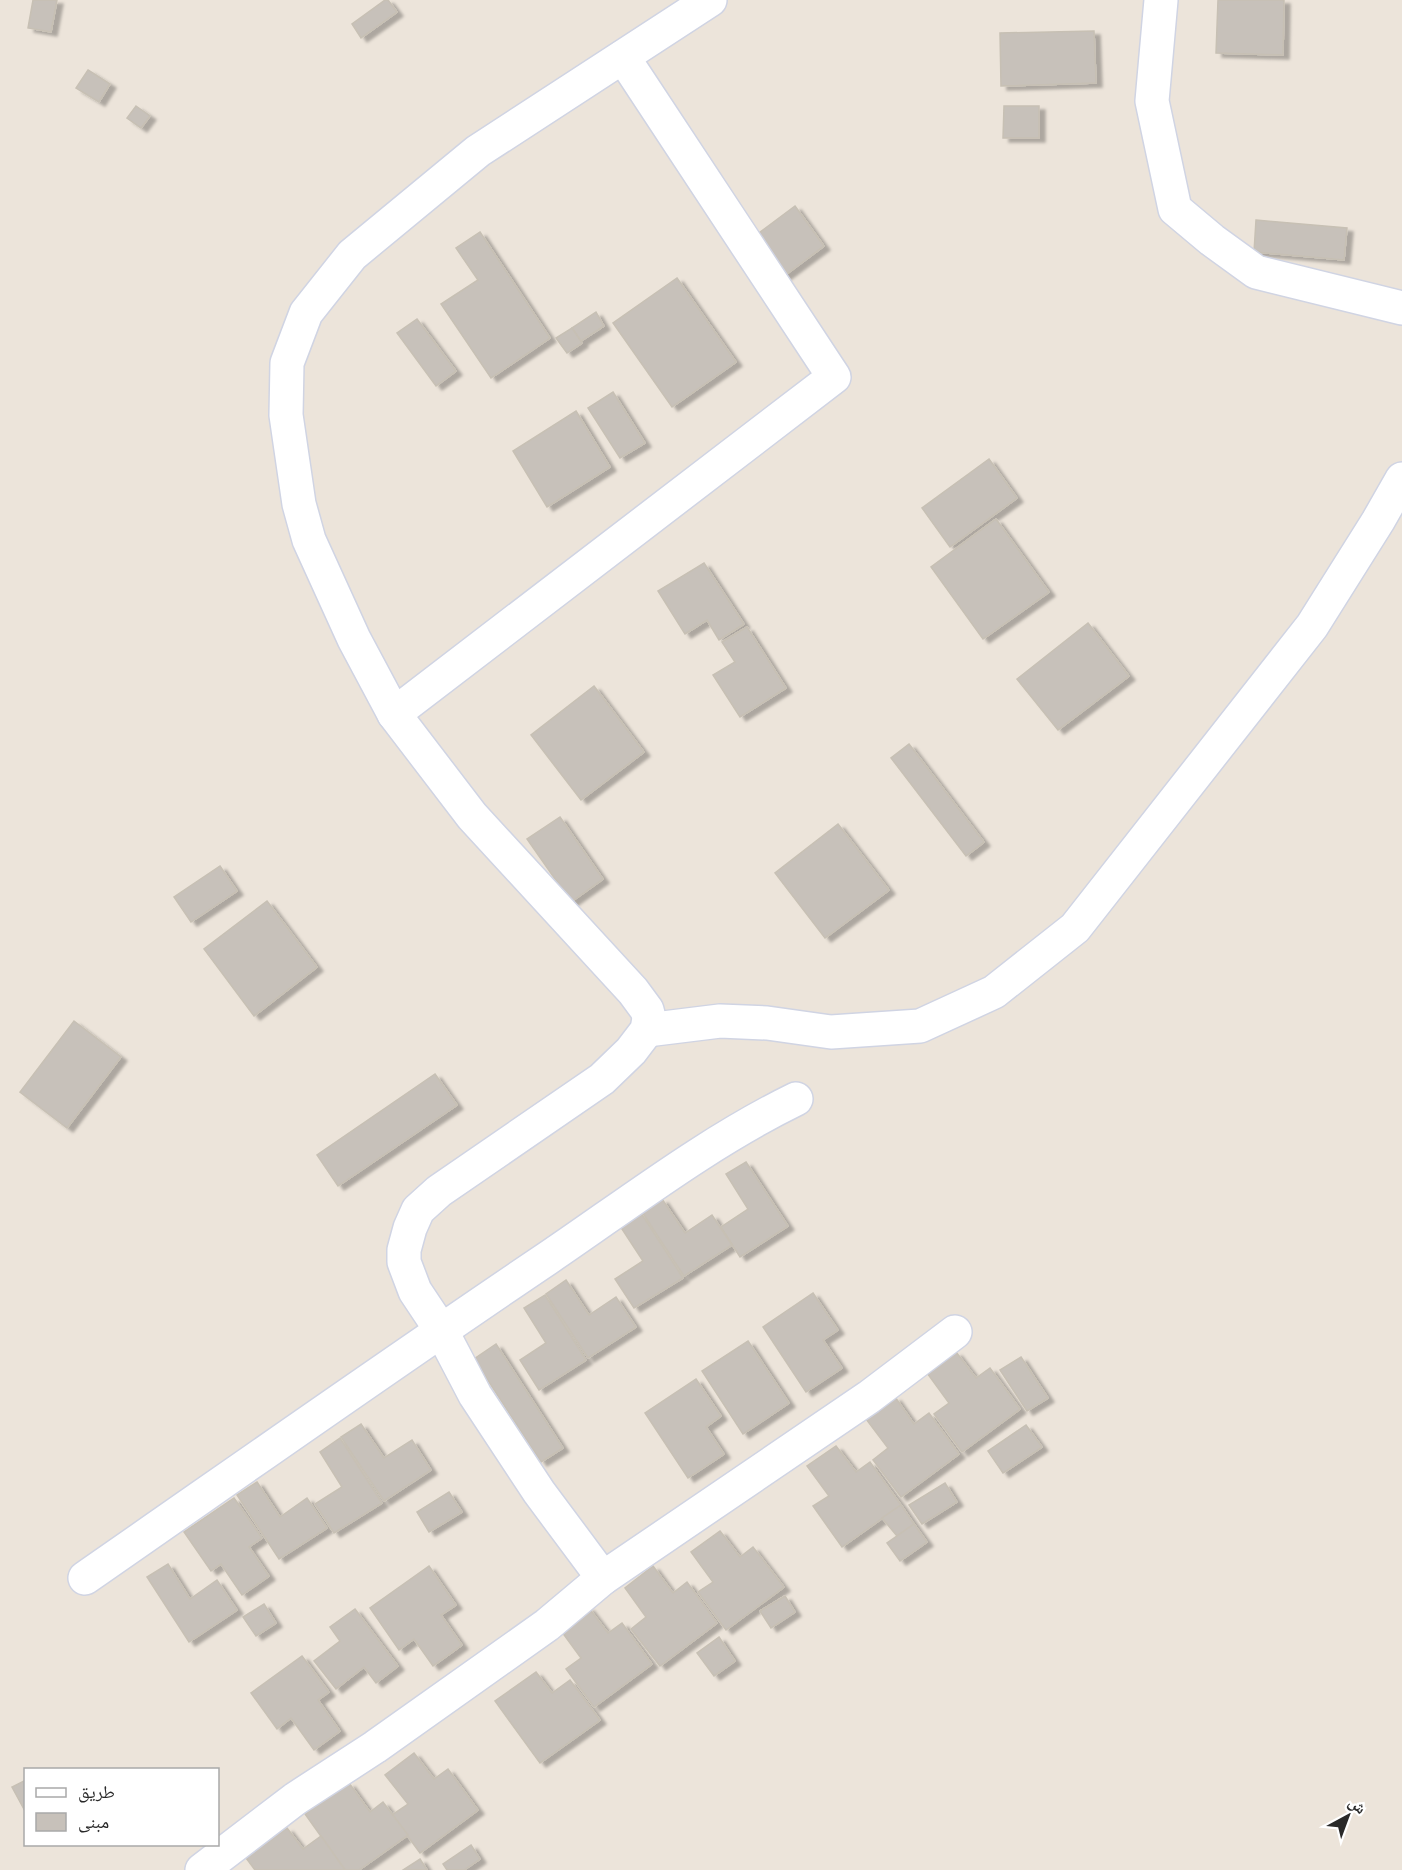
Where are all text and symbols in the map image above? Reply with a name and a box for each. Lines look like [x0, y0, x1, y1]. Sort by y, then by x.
legend [24, 1768, 219, 1846]
text: طريق [78, 1782, 115, 1803]
north arrow [1318, 1786, 1378, 1846]
text: ش [1344, 1793, 1370, 1819]
text: مبنى [78, 1812, 109, 1833]

